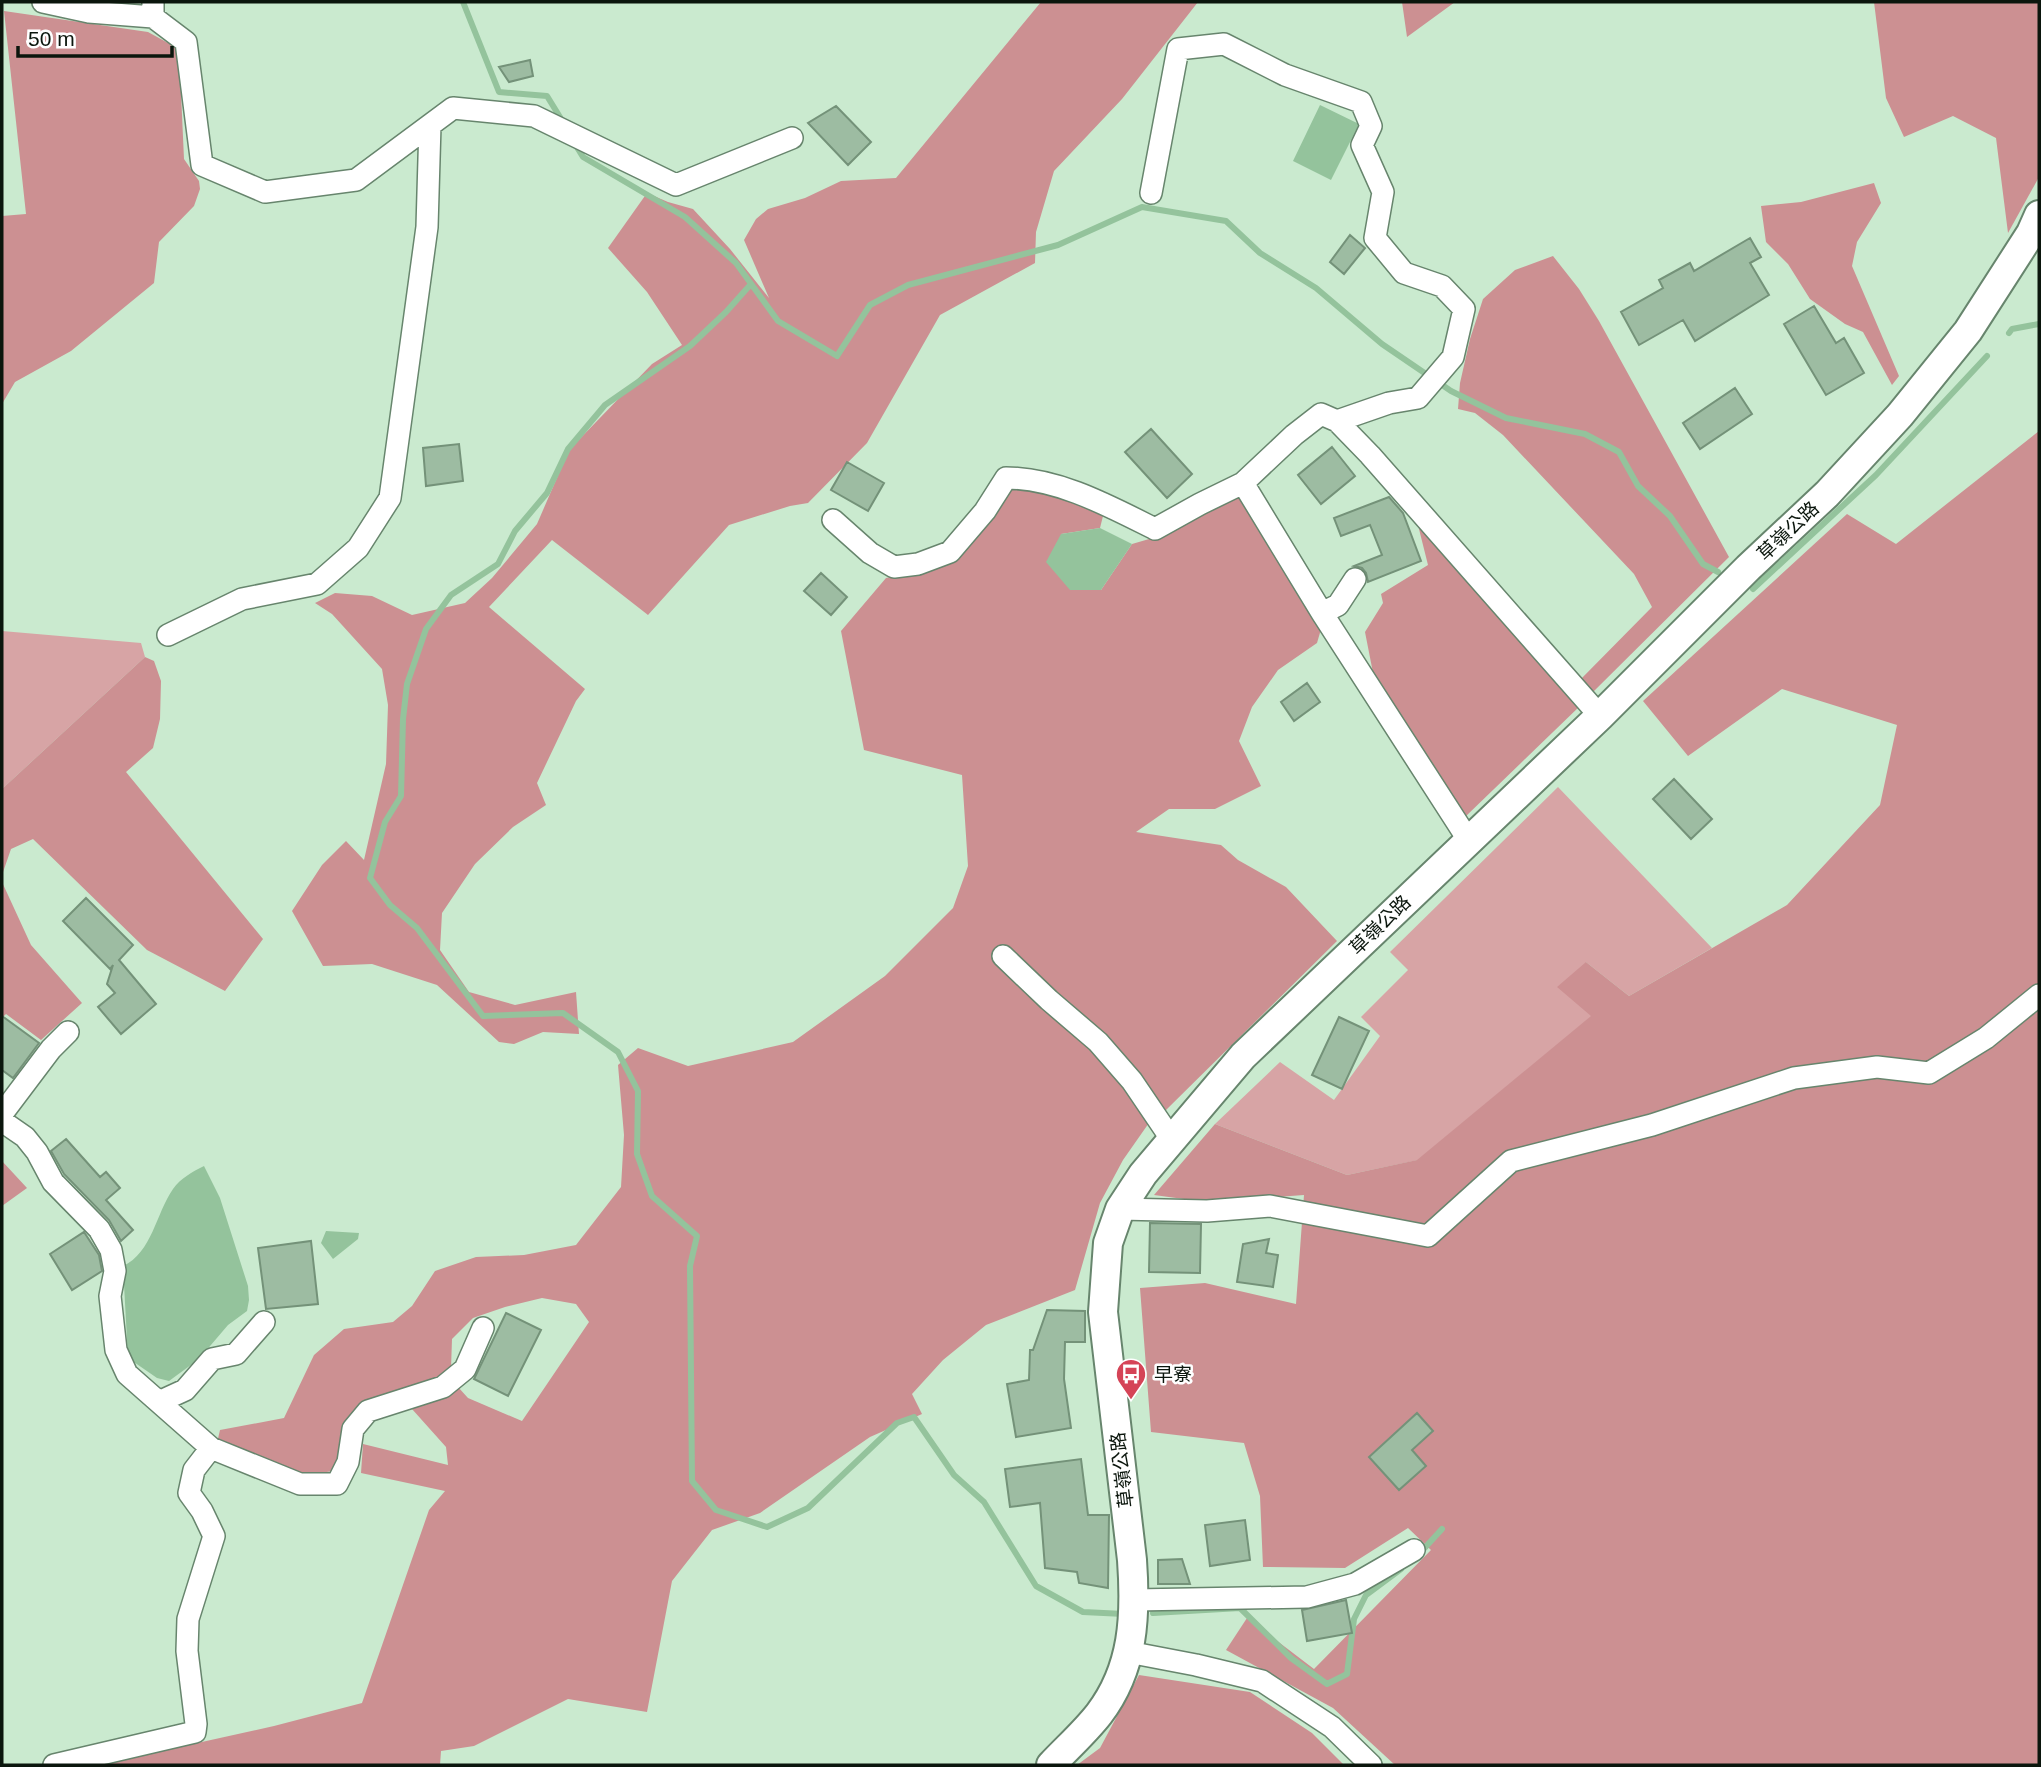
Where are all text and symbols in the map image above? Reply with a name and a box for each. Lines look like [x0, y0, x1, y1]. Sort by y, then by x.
scale bar [18, 14, 172, 58]
text: 50 m [28, 27, 75, 50]
street label: 草嶺公路 [1753, 497, 1823, 565]
street label: 草嶺公路 [1345, 891, 1415, 959]
bus stop icon: 早寮 [1114, 1357, 1148, 1401]
place label: 早寮 [1154, 1364, 1192, 1385]
street label: 草嶺公路 [1107, 1431, 1137, 1509]

